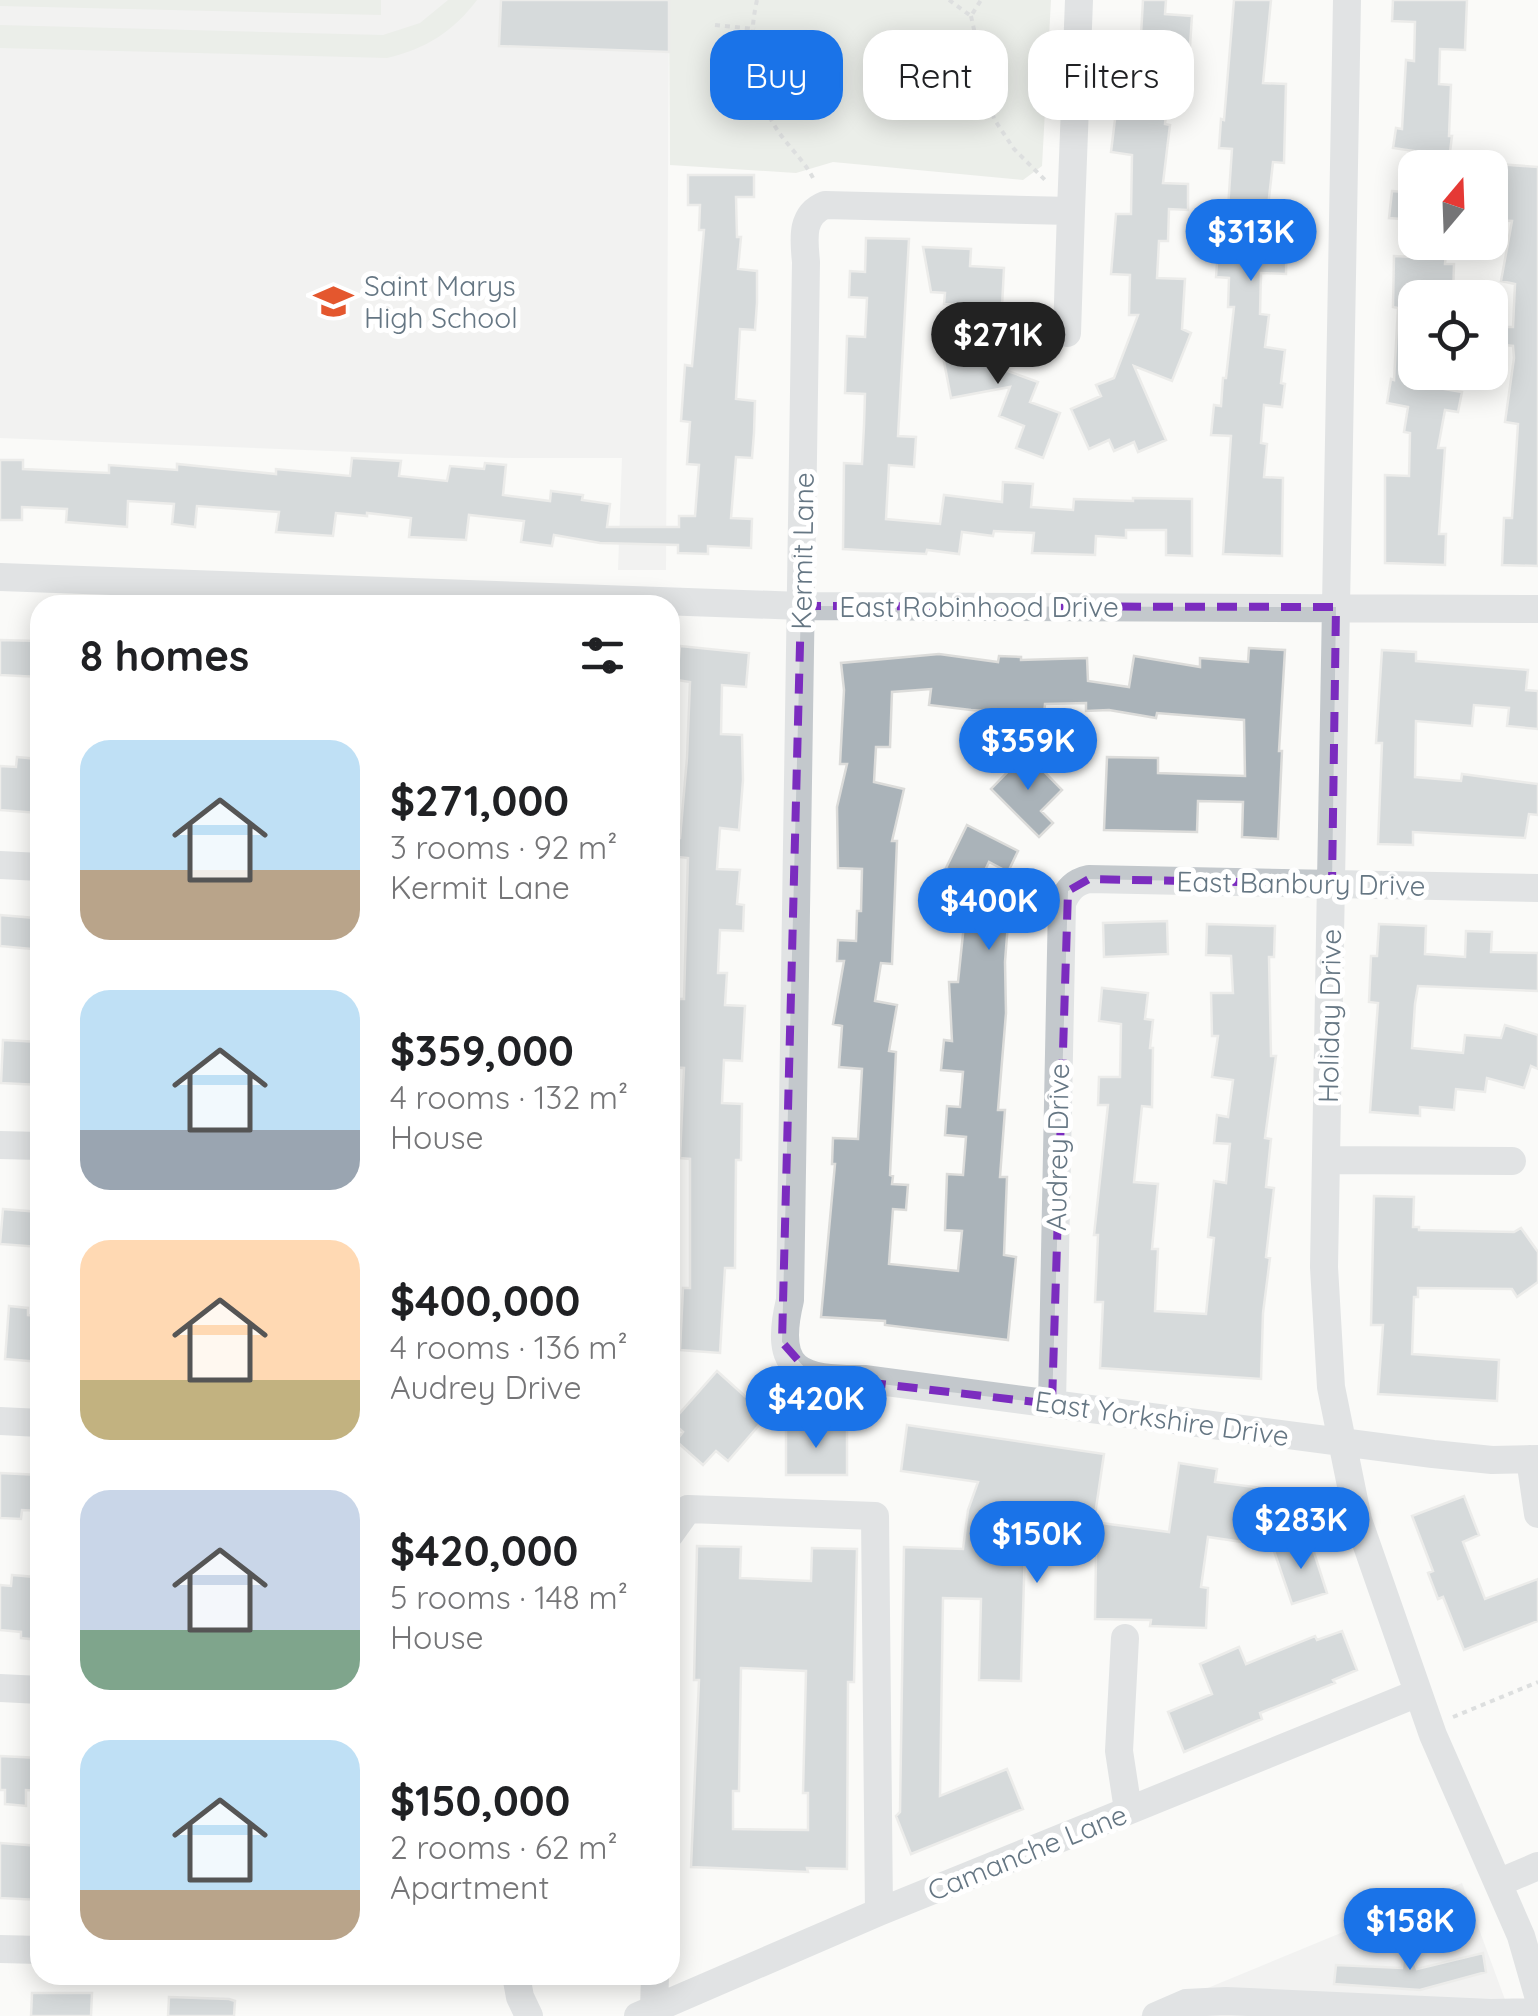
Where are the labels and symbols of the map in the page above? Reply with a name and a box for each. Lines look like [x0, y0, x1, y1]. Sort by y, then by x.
north arrow [1398, 150, 1508, 260]
pin: $313K [1181, 199, 1321, 284]
place label: Saint Marys High School [364, 268, 518, 335]
school or university icon: Saint Marys High School [313, 280, 355, 322]
pin: $271K [928, 302, 1068, 387]
street label: Kermit Lane [783, 472, 821, 630]
street label: East Robinhood Drive [839, 589, 1119, 624]
pin: $359K [958, 708, 1098, 793]
street label: East Banbury Drive [1176, 863, 1426, 903]
pin: $400K [919, 868, 1059, 953]
street label: Holiday Drive [1310, 929, 1348, 1103]
street label: Audrey Drive [1038, 1063, 1076, 1231]
pin: $420K [746, 1366, 886, 1451]
street label: East Yorkshire Drive [1033, 1383, 1291, 1453]
pin: $283K [1231, 1487, 1371, 1572]
pin: $150K [967, 1501, 1107, 1586]
street label: Camanche Lane [922, 1796, 1132, 1908]
pin: $158K [1340, 1888, 1480, 1973]

